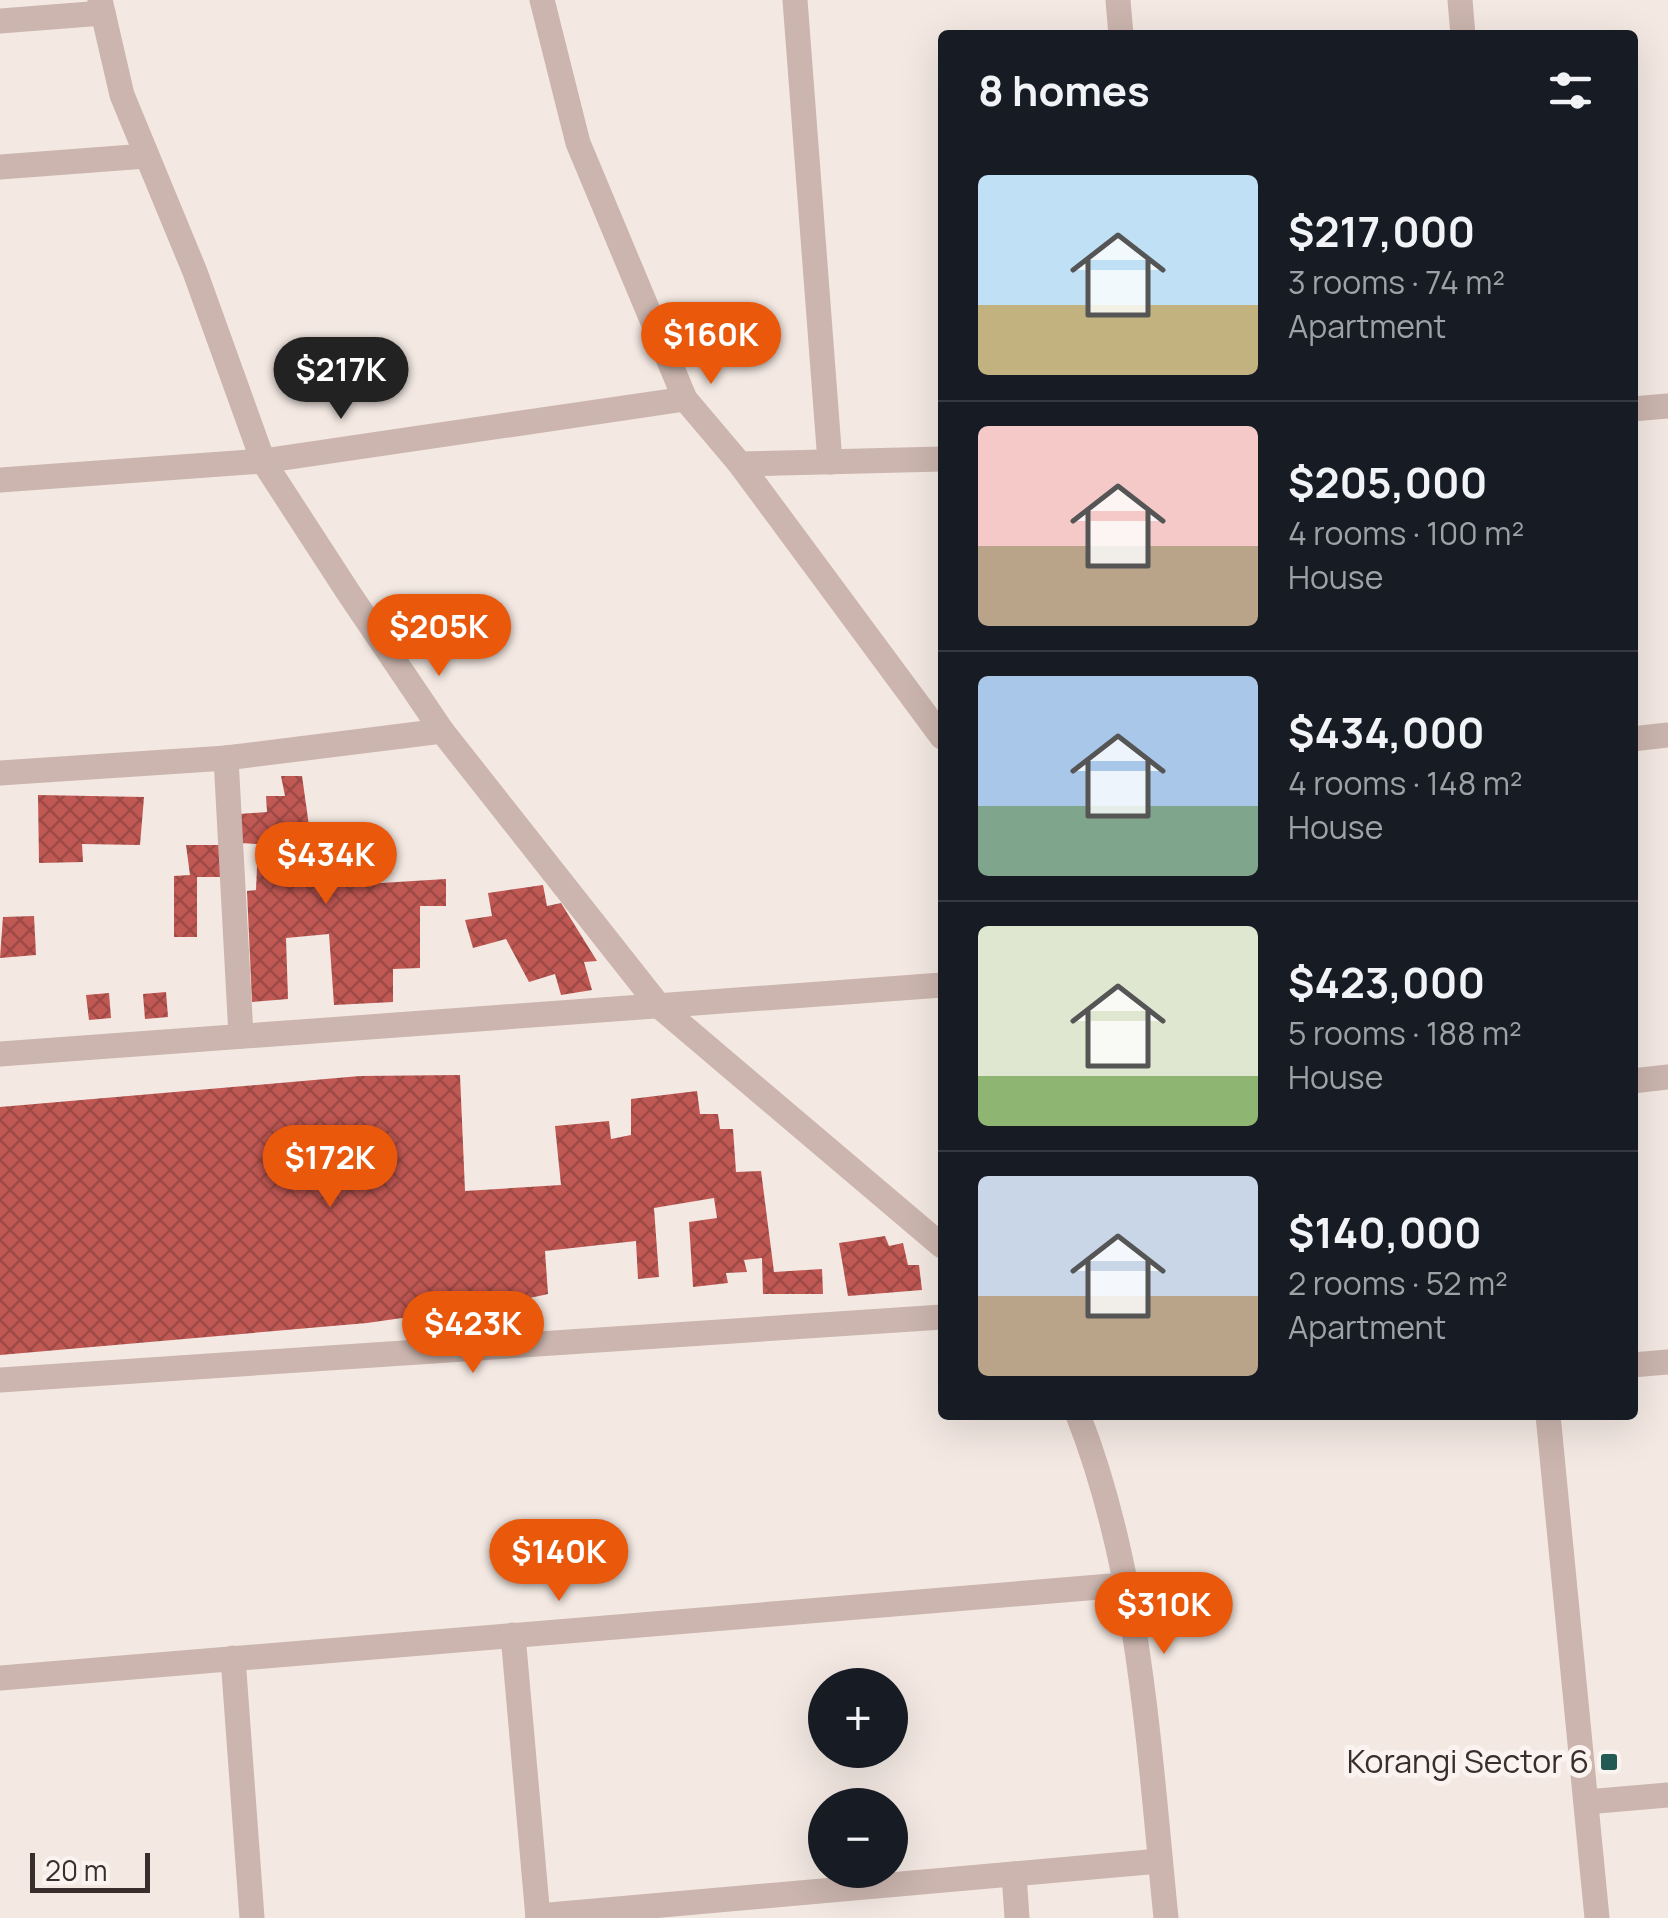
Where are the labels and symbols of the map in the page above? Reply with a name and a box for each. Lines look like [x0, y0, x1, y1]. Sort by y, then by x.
pin: $160K [641, 302, 781, 387]
pin: $217K [271, 337, 411, 422]
pin: $205K [369, 594, 509, 679]
pin: $434K [256, 822, 396, 907]
pin: $172K [260, 1125, 400, 1210]
pin: $423K [403, 1291, 543, 1376]
pin: $140K [489, 1519, 629, 1604]
pin: $310K [1094, 1572, 1234, 1657]
place label: Korangi Sector 6 [1347, 1739, 1589, 1783]
marker: Korangi Sector 6 [1598, 1751, 1620, 1773]
scale bar [30, 1848, 150, 1892]

